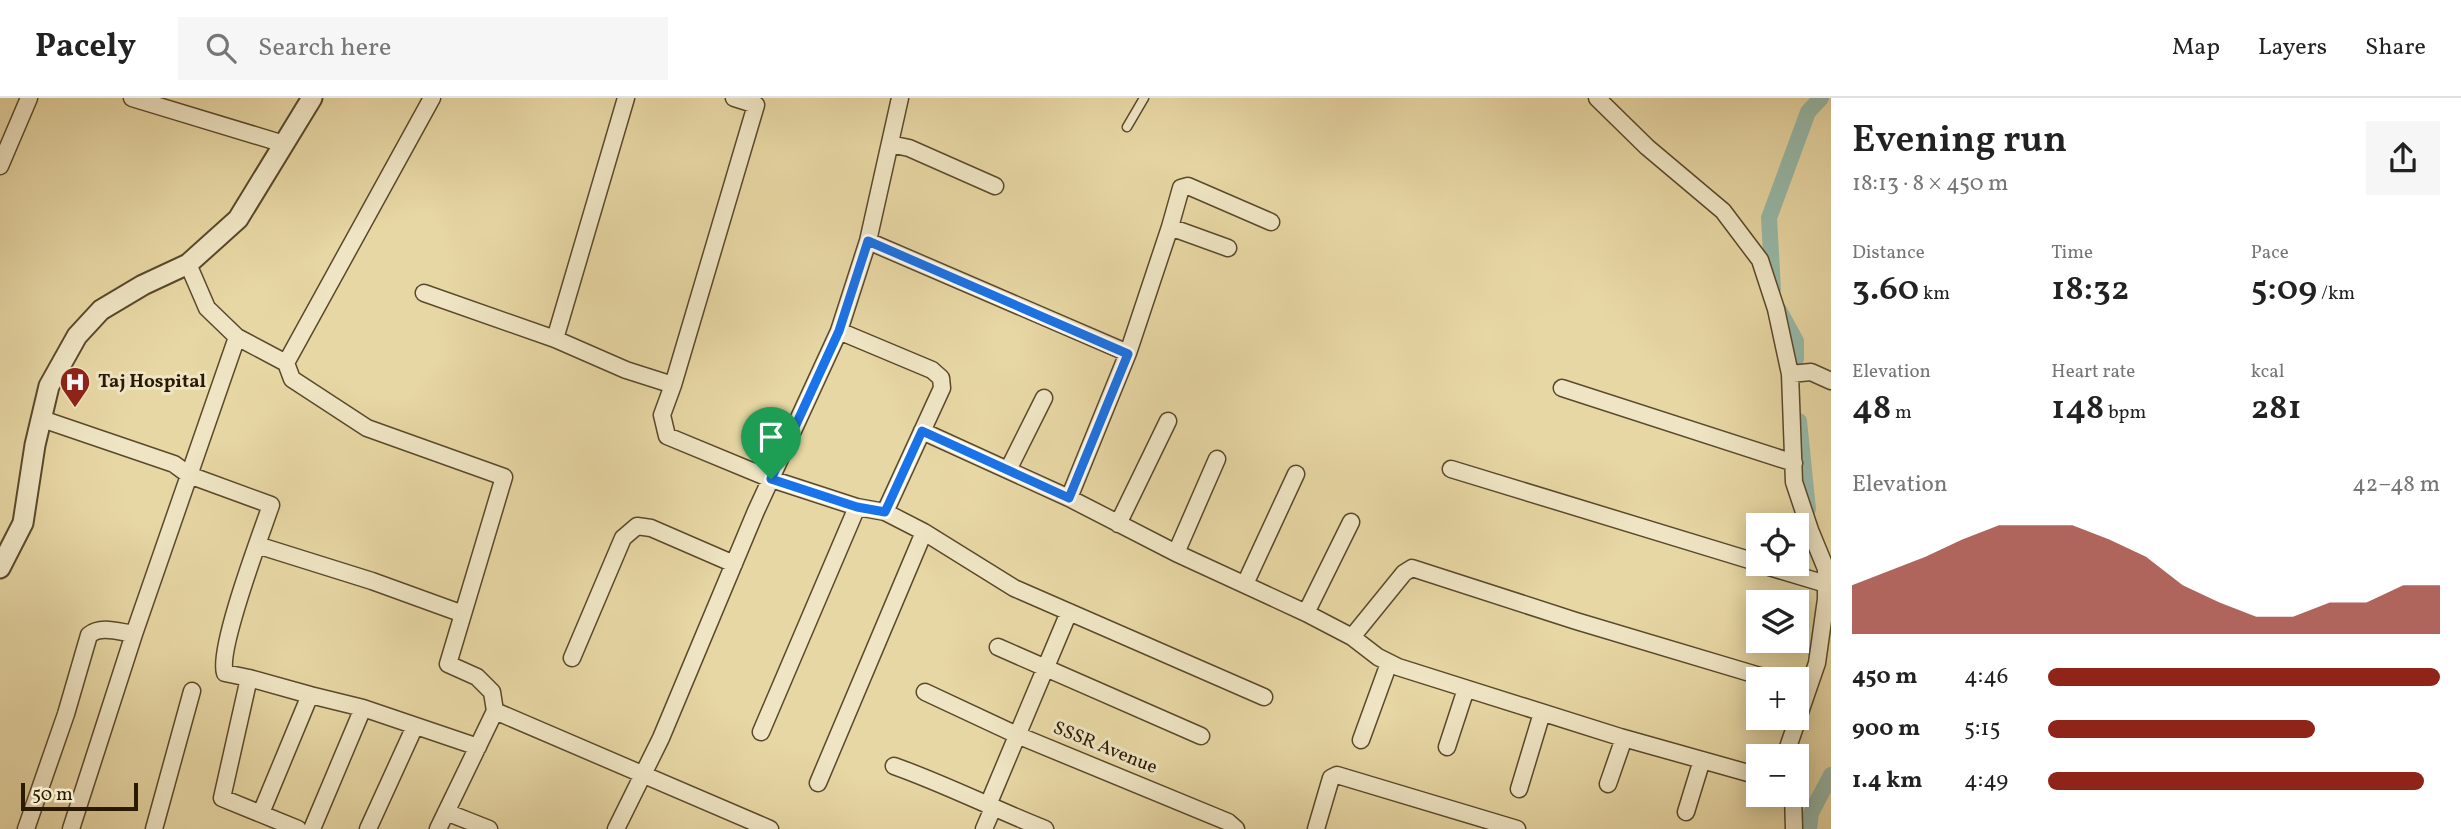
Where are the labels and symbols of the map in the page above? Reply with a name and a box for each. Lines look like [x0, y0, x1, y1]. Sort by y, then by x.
hospital icon: Taj Hospital [58, 365, 92, 409]
place label: Taj Hospital [98, 369, 206, 395]
pin [741, 407, 801, 479]
street label: SSSR Avenue [1049, 715, 1161, 781]
scale bar [21, 780, 138, 812]

